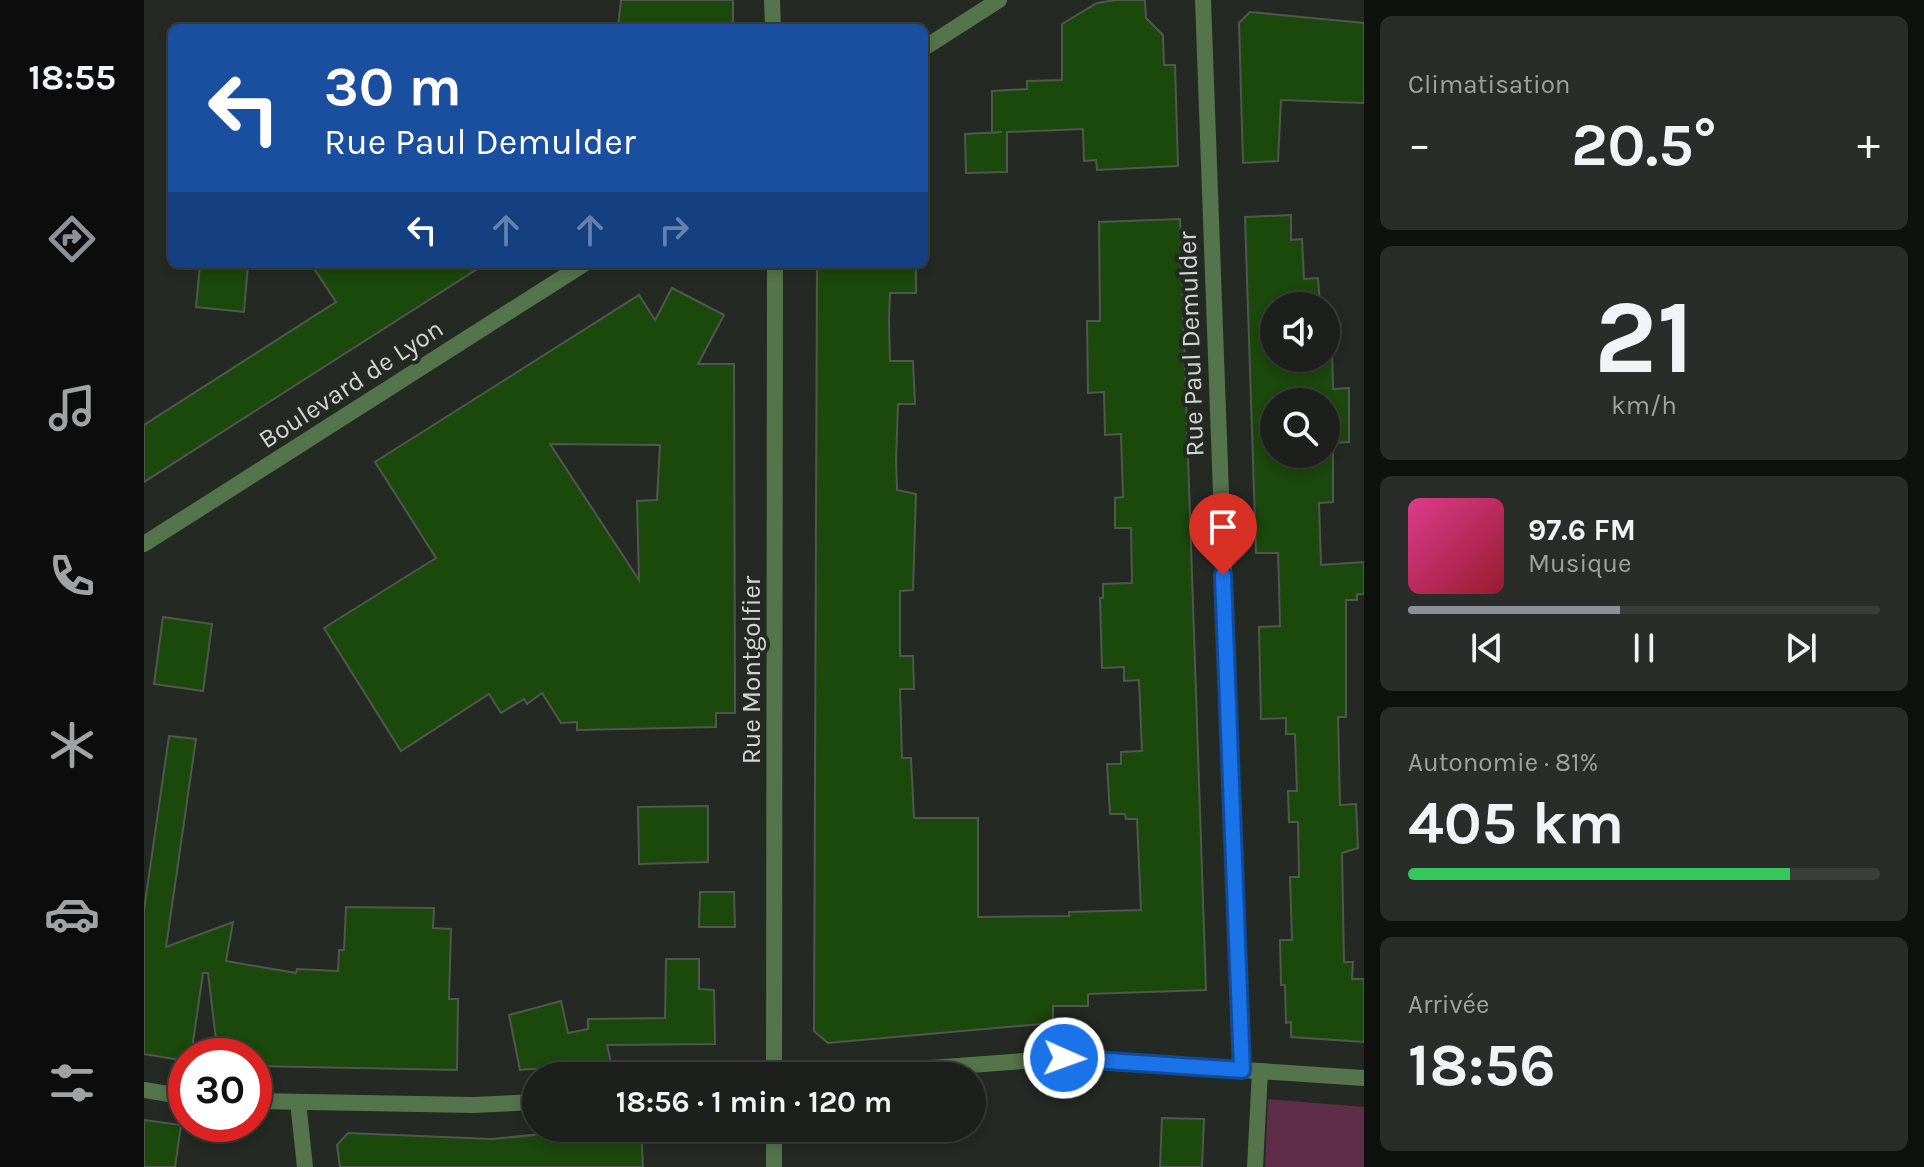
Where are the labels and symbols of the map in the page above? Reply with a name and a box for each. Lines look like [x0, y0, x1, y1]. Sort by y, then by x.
street label: Rue Paul Demulder [1172, 230, 1210, 457]
street label: Boulevard de Lyon [253, 313, 449, 455]
pin [1189, 493, 1257, 575]
street label: Rue Montgolfier [736, 575, 767, 764]
position arrow [1022, 1016, 1106, 1100]
speed limit sign: 30 [168, 1038, 272, 1142]

